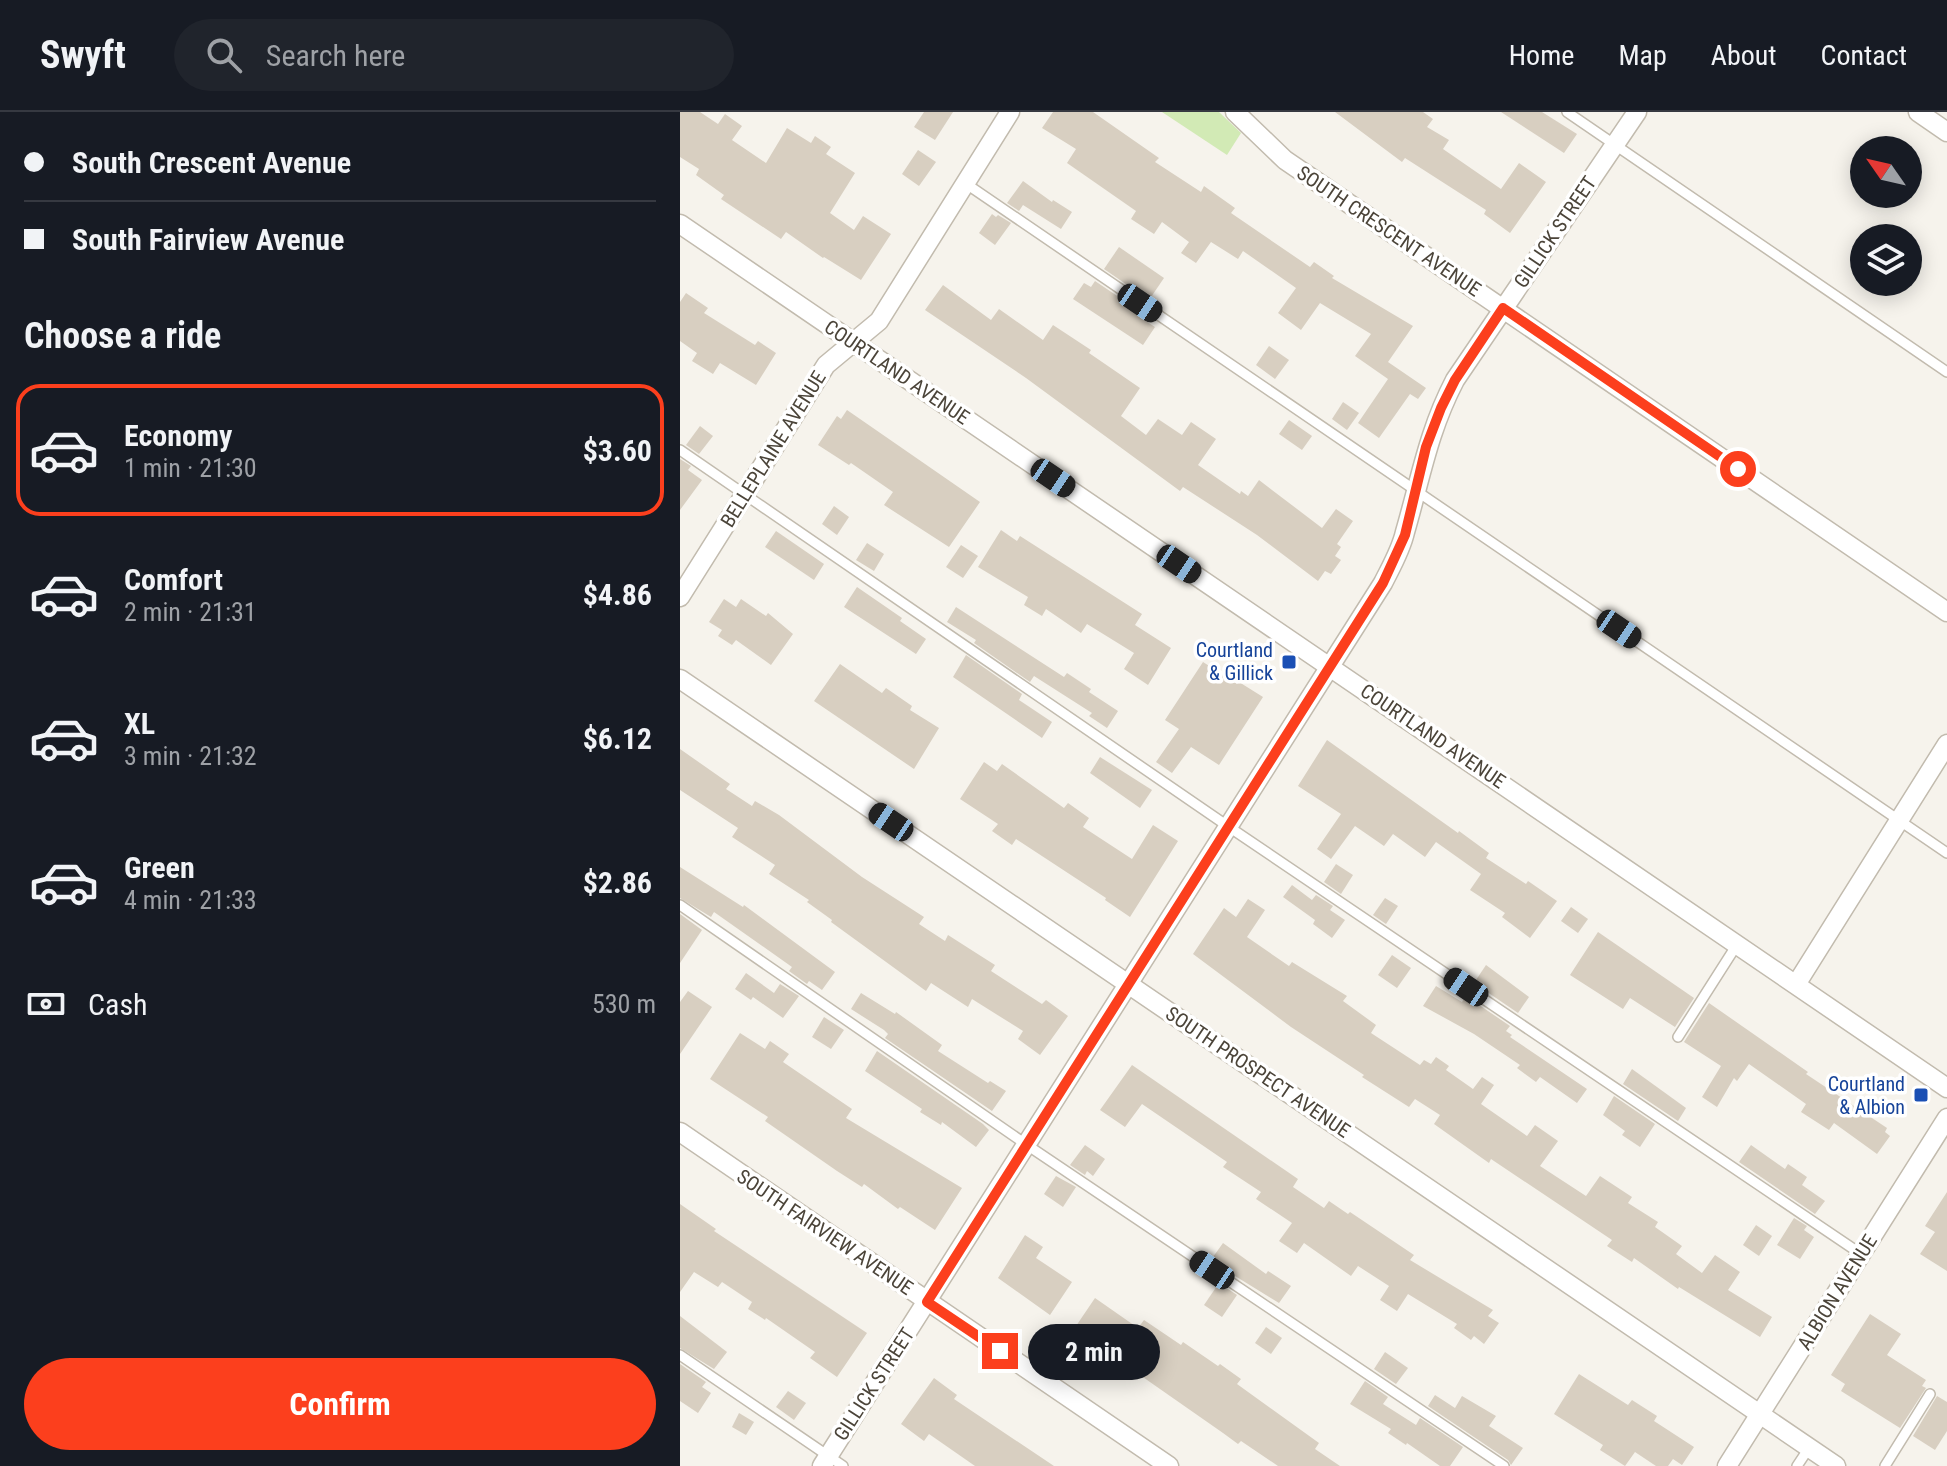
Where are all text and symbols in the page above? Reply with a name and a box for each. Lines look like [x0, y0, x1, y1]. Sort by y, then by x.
search box [174, 19, 734, 91]
text: Swyft [40, 33, 126, 77]
icon: search [202, 33, 246, 77]
text: Search here [266, 38, 405, 73]
text: Home [1509, 39, 1574, 72]
text: Map [1618, 39, 1667, 72]
text: About [1711, 39, 1777, 72]
text: Contact [1821, 39, 1907, 72]
north arrow [1850, 136, 1922, 208]
map controls [1850, 136, 1922, 296]
text: South Crescent Avenue [72, 145, 351, 180]
street label: SOUTH CRESCENT AVENUE [1292, 160, 1486, 302]
street label: GILLICK STREET [1509, 172, 1601, 292]
text: South Fairview Avenue [72, 222, 344, 257]
button: layers [1850, 224, 1922, 296]
car [1113, 280, 1167, 326]
text: Choose a ride [24, 315, 221, 357]
street label: COURTLAND AVENUE [820, 315, 974, 429]
street label: BELLEPLAINE AVENUE [715, 366, 831, 531]
icon: car [28, 414, 100, 486]
text: Economy [124, 418, 232, 453]
text: $3.60 [583, 433, 652, 468]
route start [1720, 451, 1756, 487]
text: 1 min · 21:30 [124, 453, 257, 483]
car [1026, 455, 1080, 501]
car [1152, 541, 1206, 587]
icon: car [28, 558, 100, 630]
text: Comfort [124, 562, 223, 597]
text: $4.86 [583, 577, 652, 612]
text: 2 min · 21:31 [124, 597, 257, 627]
car [1592, 606, 1646, 652]
place label: Courtland & Gillick [1196, 638, 1273, 685]
marker: Courtland & Gillick [1280, 653, 1298, 671]
street label: COURTLAND AVENUE [1356, 679, 1510, 793]
icon: car [28, 702, 100, 774]
text: XL [124, 706, 155, 741]
text: $6.12 [583, 721, 652, 756]
text: 3 min · 21:32 [124, 741, 257, 771]
car [864, 799, 918, 845]
icon: car [28, 846, 100, 918]
text: Green [124, 850, 195, 885]
text: $2.86 [583, 865, 652, 900]
text: 4 min · 21:33 [124, 885, 257, 915]
car [1439, 964, 1493, 1010]
icon: cash [24, 982, 68, 1026]
text: Cash [88, 987, 148, 1022]
text: 530 m [592, 989, 656, 1019]
street label: SOUTH PROSPECT AVENUE [1161, 1001, 1355, 1143]
place label: Courtland & Albion [1828, 1072, 1905, 1119]
marker: Courtland & Albion [1912, 1086, 1930, 1104]
street label: SOUTH FAIRVIEW AVENUE [732, 1164, 918, 1300]
street label: ALBION AVENUE [1792, 1230, 1882, 1354]
car [1185, 1247, 1239, 1293]
street label: GILLICK STREET [829, 1323, 919, 1445]
callout: 2 min [1028, 1323, 1160, 1379]
route end [982, 1333, 1018, 1369]
text: 2 min [1065, 1337, 1123, 1367]
button: Confirm [24, 1358, 656, 1450]

